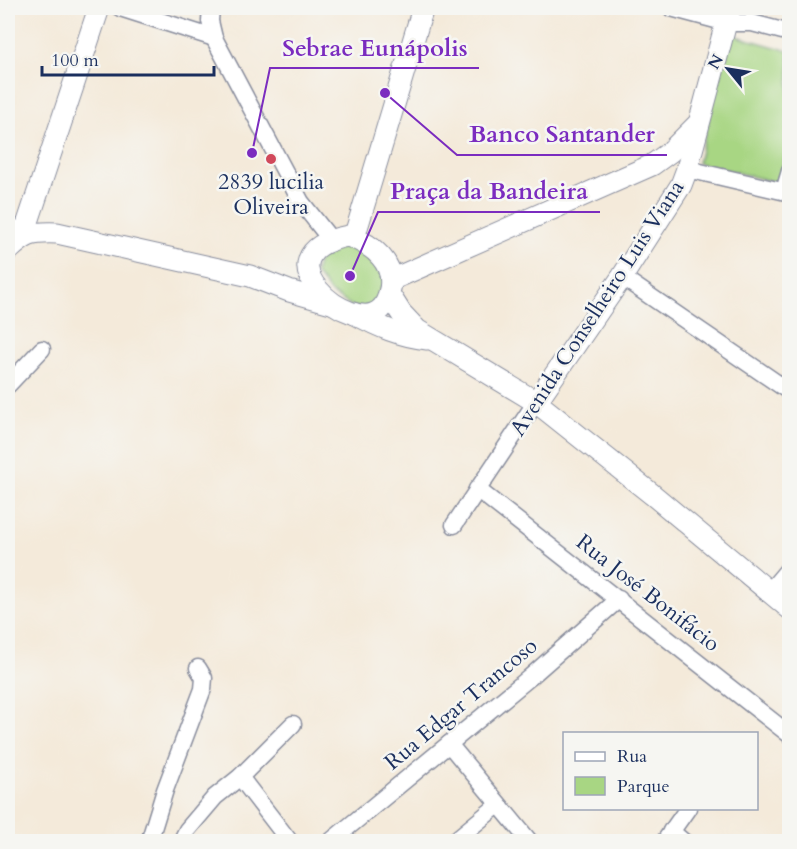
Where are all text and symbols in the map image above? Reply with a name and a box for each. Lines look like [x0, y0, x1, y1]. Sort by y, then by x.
callout: Sebrae Eunápolis [270, 26, 479, 68]
text: Sebrae Eunápolis [282, 32, 468, 65]
scale bar [42, 39, 214, 77]
north arrow [698, 39, 758, 99]
text: 100 m [51, 48, 99, 73]
text: N [703, 50, 729, 74]
callout: Banco Santander [457, 113, 667, 155]
text: Banco Santander [469, 118, 655, 151]
marker: 2839 lucilia Oliveira [264, 152, 278, 166]
place label: 2839 lucilia Oliveira [218, 167, 325, 222]
callout: Praça da Bandeira [378, 170, 600, 212]
street label: Avenida Conselheiro Luis Viana [503, 174, 691, 442]
text: Praça da Bandeira [390, 175, 588, 208]
street label: Rua José Bonifácio [570, 527, 726, 659]
street label: Rua Edgar Trancoso [378, 631, 544, 777]
legend [563, 732, 758, 810]
text: Rua [617, 744, 647, 769]
text: Parque [617, 774, 670, 799]

